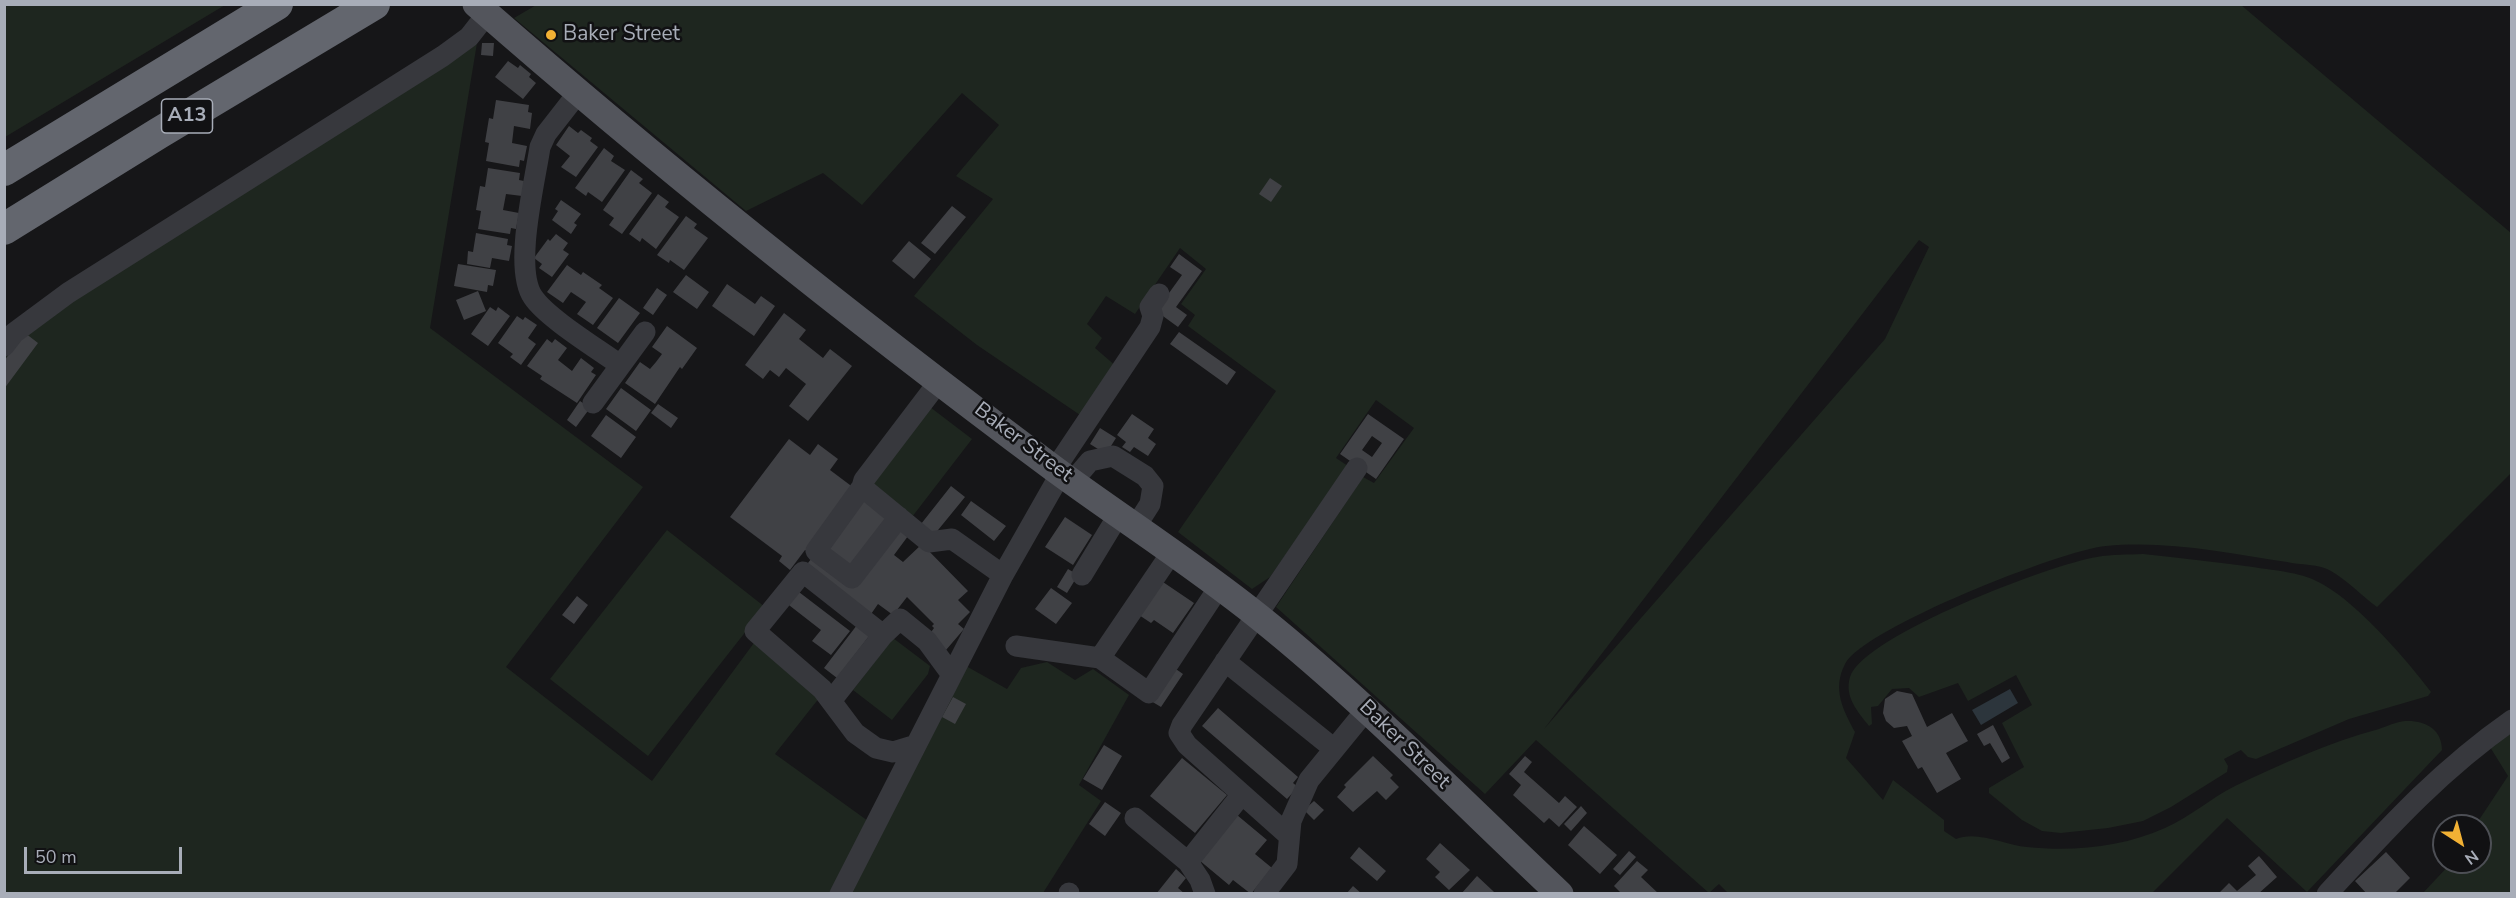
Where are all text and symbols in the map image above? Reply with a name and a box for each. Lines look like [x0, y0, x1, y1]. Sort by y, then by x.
place label: Baker Street [563, 22, 680, 48]
marker: Baker Street [544, 28, 558, 42]
road number: A13 [162, 99, 213, 133]
street label: Baker Street [969, 398, 1077, 488]
street label: Baker Street [1353, 695, 1455, 795]
north arrow [2432, 814, 2492, 874]
scale bar [27, 835, 184, 873]
text: 50 m [35, 845, 77, 869]
text: N [2460, 845, 2483, 869]

